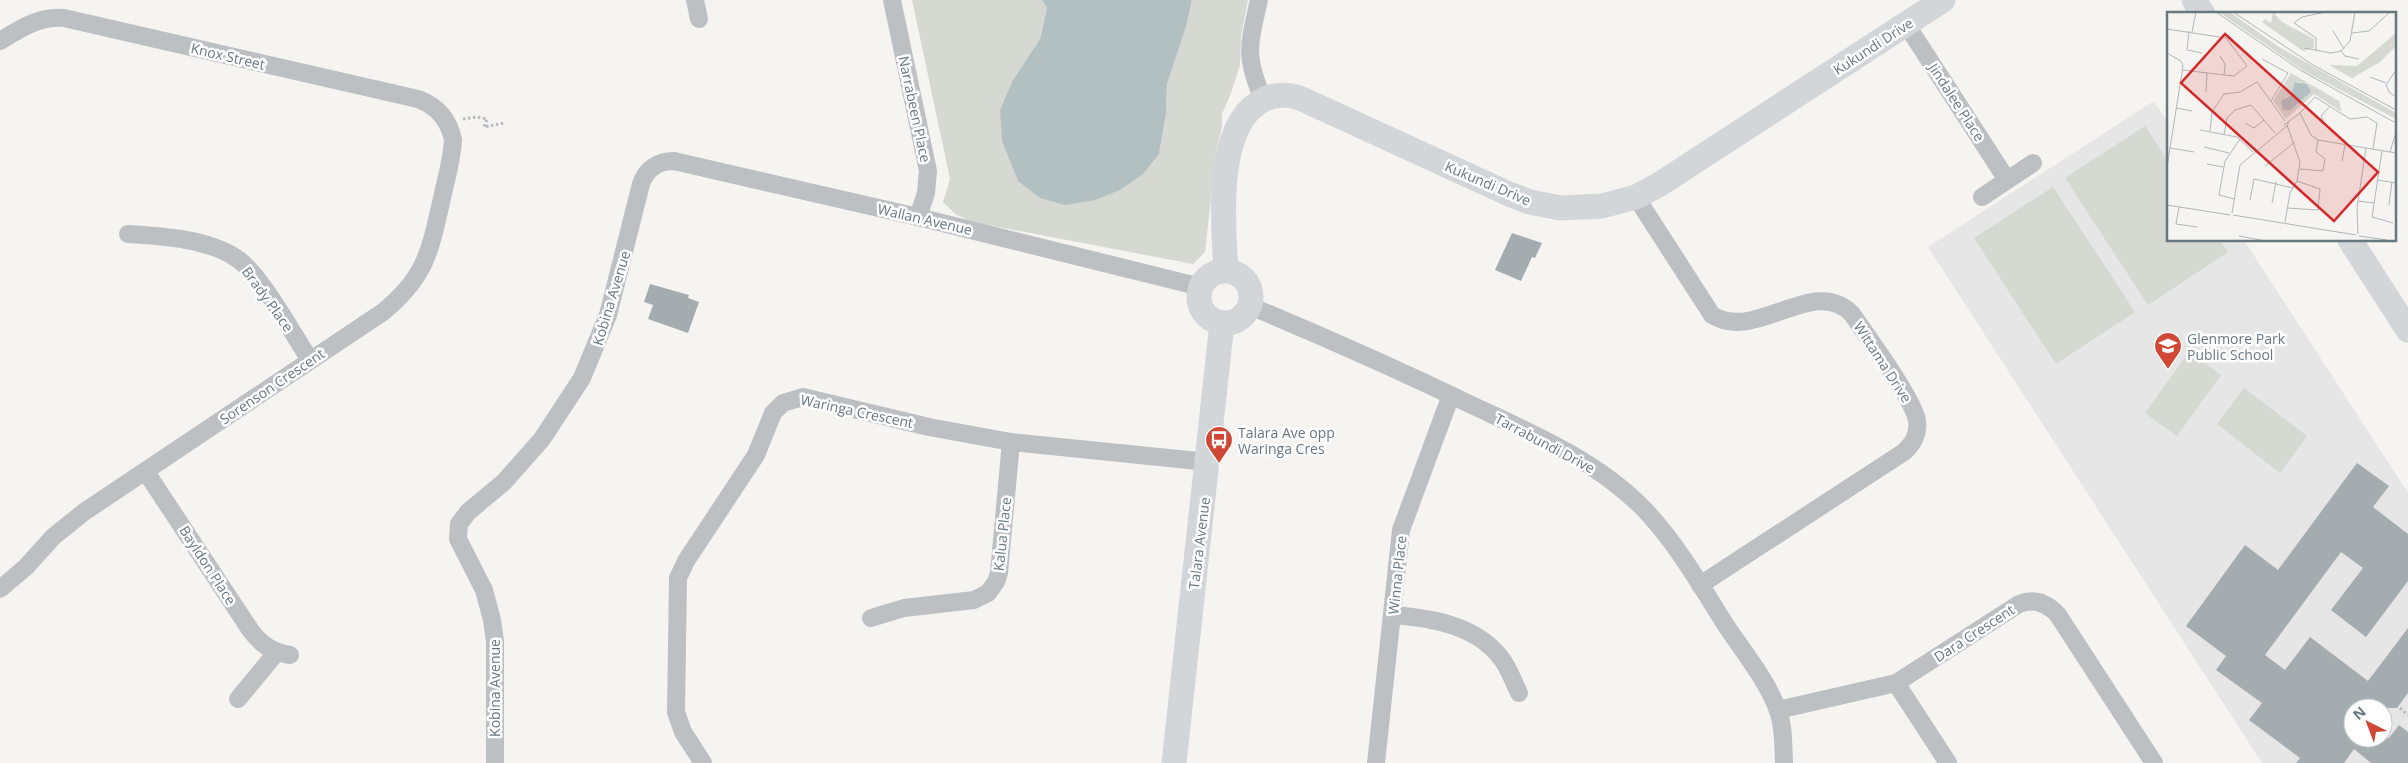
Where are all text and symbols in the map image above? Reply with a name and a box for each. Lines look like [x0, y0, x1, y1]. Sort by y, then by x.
inset map [2167, 12, 2396, 241]
street label: Kukundi Drive [1829, 13, 1917, 79]
street label: Knox Street [189, 38, 267, 74]
street label: Narrabeen Place [894, 54, 936, 164]
street label: Jindalee Place [1924, 58, 1989, 145]
street label: Kukundi Drive [1442, 156, 1534, 210]
street label: Wallan Avenue [876, 199, 974, 239]
street label: Kobina Avenue [588, 248, 634, 348]
street label: Brady Place [238, 263, 298, 335]
street label: Wittama Drive [1850, 318, 1916, 406]
place label: Glenmore Park Public School [2187, 329, 2286, 364]
school or university icon: Glenmore Park Public School [2153, 331, 2183, 370]
street label: Sorenson Crescent [216, 344, 328, 428]
street label: Waringa Crescent [799, 390, 915, 432]
street label: Tarrabundi Drive [1492, 409, 1598, 477]
place label: Talara Ave opp Waringa Cres [1238, 423, 1335, 458]
bus stop icon: Talara Ave opp Waringa Cres [1204, 425, 1234, 464]
street label: Kalua Place [989, 496, 1015, 572]
street label: Talara Avenue [1184, 496, 1214, 590]
street label: Bayldon Place [175, 522, 241, 608]
street label: Winna Place [1383, 534, 1411, 615]
street label: Dara Crescent [1930, 600, 2018, 666]
street label: Kobina Avenue [485, 639, 504, 737]
north arrow [2343, 698, 2393, 748]
text: N [2348, 702, 2370, 724]

